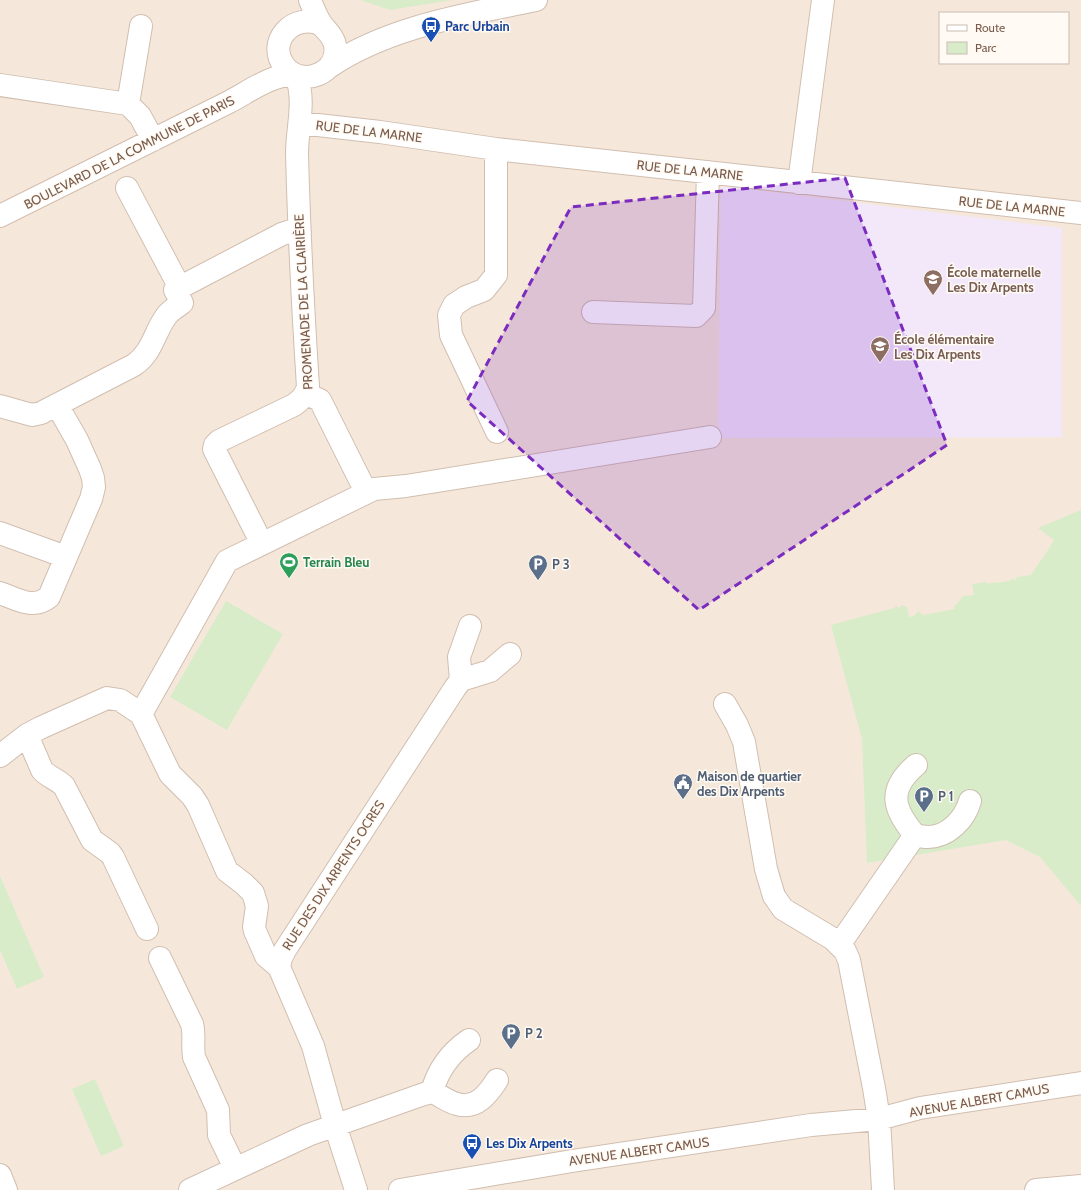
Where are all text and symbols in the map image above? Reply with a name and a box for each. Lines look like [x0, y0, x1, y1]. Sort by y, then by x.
legend [939, 12, 1069, 64]
bus stop icon: Parc Urbain [420, 15, 442, 43]
place label: Parc Urbain [445, 18, 510, 34]
text: Route [975, 20, 1005, 35]
text: Parc [975, 40, 997, 55]
street label: BOULEVARD DE LA COMMUNE DE PARIS [21, 92, 237, 212]
street label: RUE DE LA MARNE [315, 117, 423, 145]
street label: RUE DE LA MARNE [636, 156, 744, 184]
street label: RUE DE LA MARNE [958, 192, 1066, 220]
street label: PROMENADE DE LA CLAIRIÈRE [289, 214, 316, 390]
place label: École maternelle Les Dix Arpents [947, 263, 1041, 295]
school or university icon: École maternelle Les Dix Arpents [922, 268, 944, 296]
place label: École élémentaire Les Dix Arpents [894, 330, 995, 362]
school or university icon: École élémentaire Les Dix Arpents [869, 335, 891, 363]
sports icon: Terrain Bleu [278, 551, 300, 579]
parking icon: P 3 [527, 553, 549, 581]
place label: Terrain Bleu [303, 554, 369, 570]
place label: P 3 [552, 556, 570, 572]
place label: Maison de quartier des Dix Arpents [697, 768, 802, 799]
public building icon: Maison de quartier des Dix Arpents [672, 772, 694, 800]
parking icon: P 1 [913, 785, 935, 813]
place label: P 1 [938, 788, 953, 804]
street label: RUE DES DIX ARPENTS OCRES [278, 797, 388, 953]
parking icon: P 2 [500, 1022, 522, 1050]
place label: P 2 [525, 1025, 543, 1041]
street label: AVENUE ALBERT CAMUS [908, 1080, 1051, 1120]
bus stop icon: Les Dix Arpents [461, 1132, 483, 1160]
street label: AVENUE ALBERT CAMUS [568, 1133, 711, 1169]
place label: Les Dix Arpents [486, 1135, 573, 1151]

